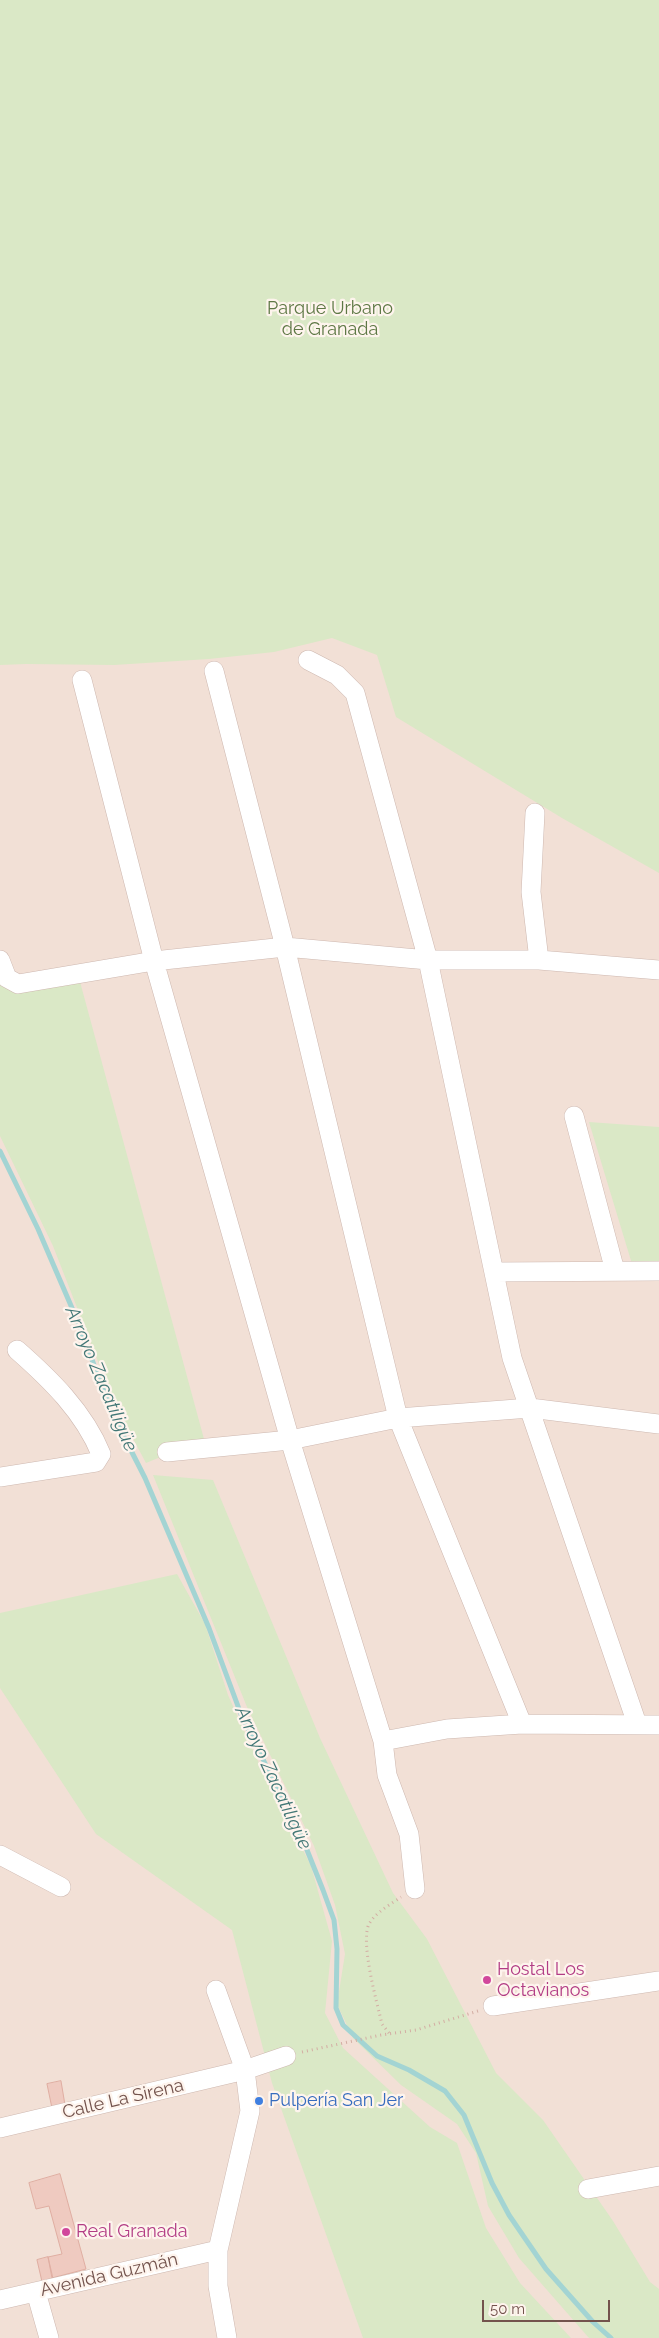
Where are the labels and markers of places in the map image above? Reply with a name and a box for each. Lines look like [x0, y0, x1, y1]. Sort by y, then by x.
place label: Hostal Los Octavianos [497, 1959, 589, 2002]
marker: Hostal Los Octavianos [481, 1974, 493, 1986]
place label: Pulpería San Jer [269, 2090, 403, 2112]
marker: Pulpería San Jer [253, 2095, 265, 2107]
place label: Real Granada [76, 2221, 188, 2243]
marker: Real Granada [60, 2226, 72, 2238]

